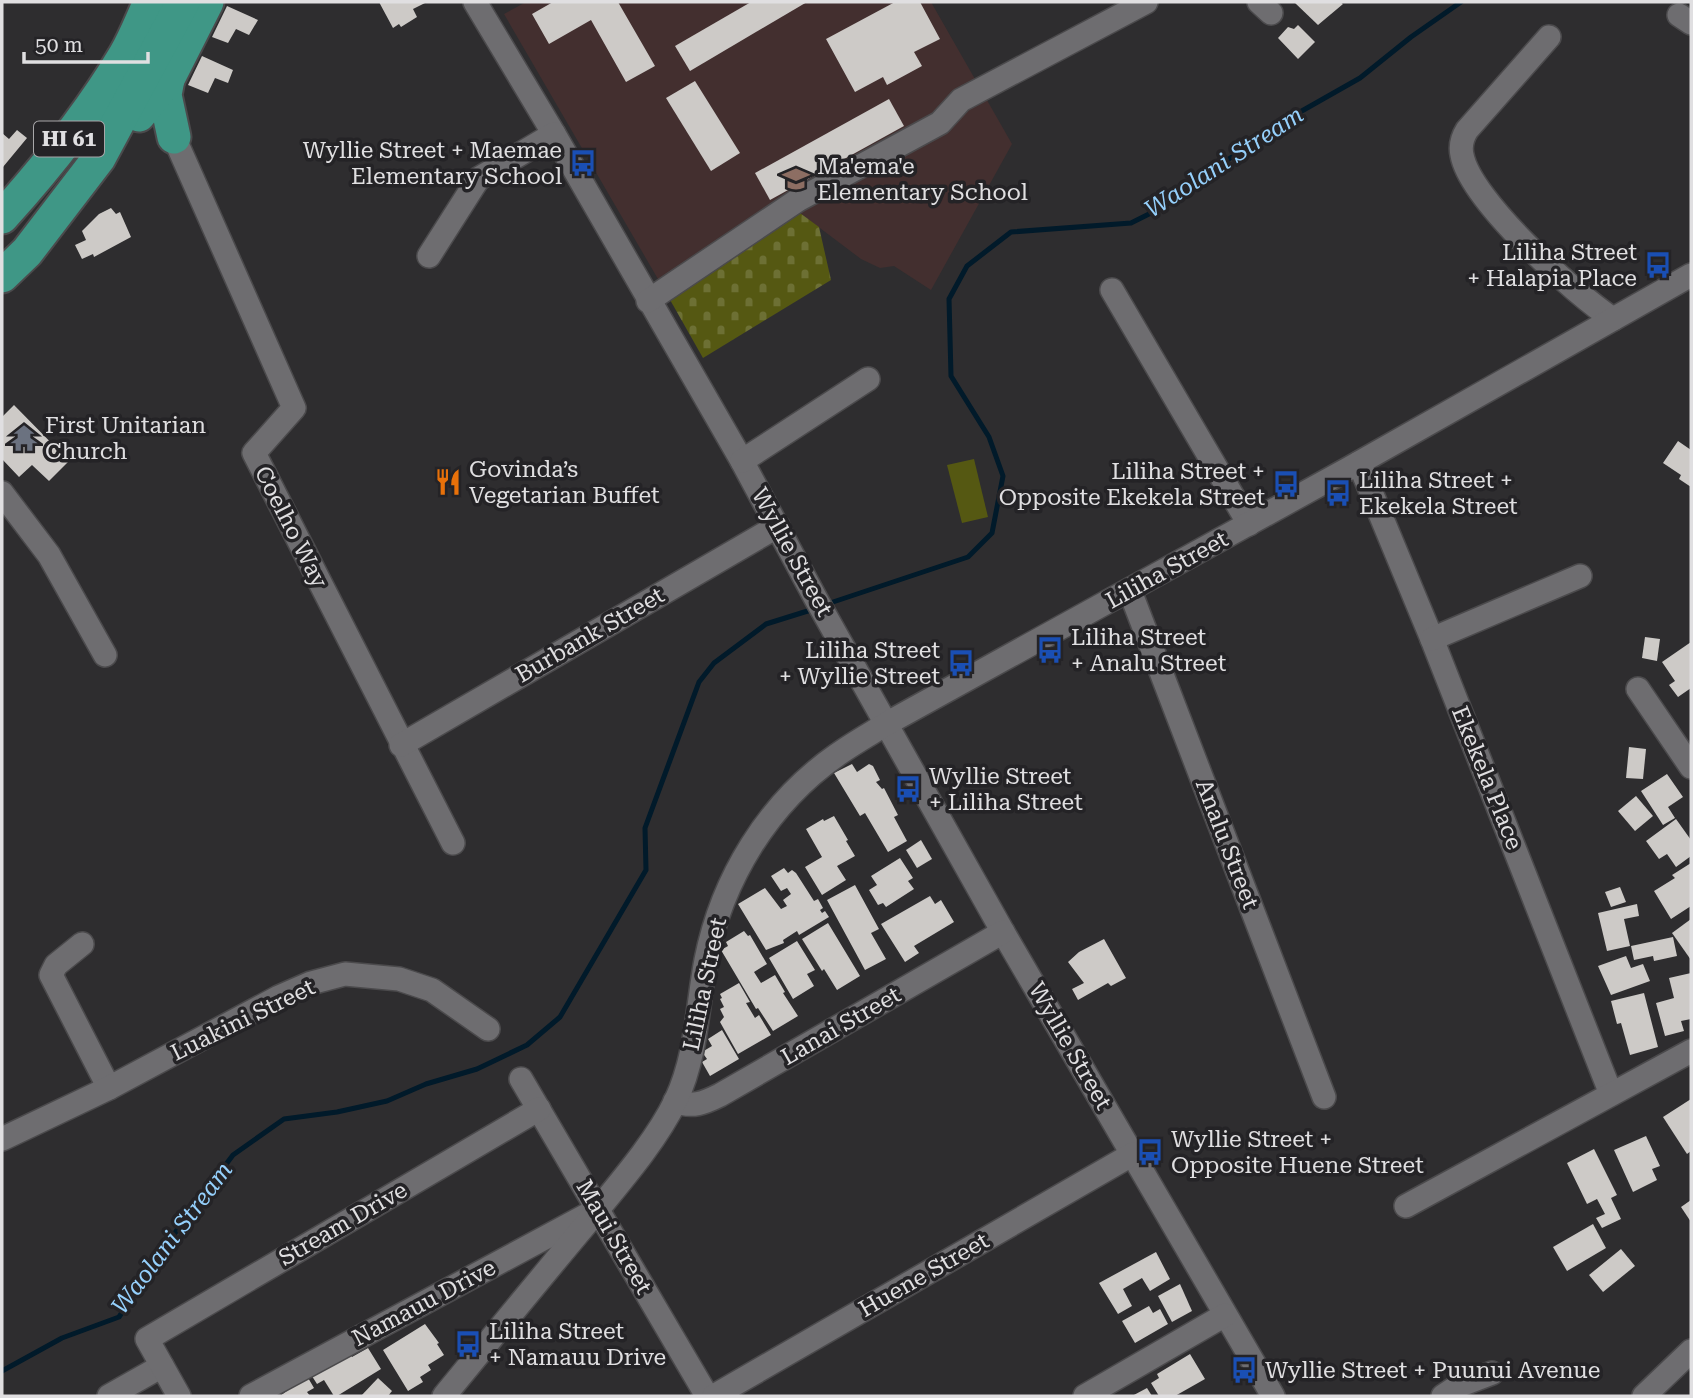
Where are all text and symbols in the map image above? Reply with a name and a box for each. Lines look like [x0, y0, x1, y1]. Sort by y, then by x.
scale bar [24, 21, 149, 65]
text: 50 m [35, 33, 83, 57]
water label: Waolani Stream [1140, 100, 1308, 224]
road number: HI 61 [34, 122, 104, 156]
place label: Wyllie Street + Maemae Elementary School [303, 137, 562, 190]
bus stop icon: Wyllie Street + Maemae Elementary School [568, 148, 598, 178]
place label: Ma'ema'e Elementary School [817, 153, 1028, 206]
school or university icon: Ma'ema'e Elementary School [781, 164, 811, 194]
place label: Liliha Street + Halapia Place [1467, 239, 1637, 292]
bus stop icon: Liliha Street + Halapia Place [1643, 250, 1673, 280]
place label: First Unitarian Church [45, 412, 206, 465]
temple icon: First Unitarian Church [9, 423, 39, 453]
place label: Govinda’s Vegetarian Buffet [469, 456, 660, 509]
place label: Liliha Street + Opposite Ekekela Street [999, 458, 1265, 511]
street label: Coelho Way [249, 462, 333, 593]
restaurant icon: Govinda’s Vegetarian Buffet [433, 467, 463, 497]
place label: Liliha Street + Ekekela Street [1359, 467, 1518, 520]
bus stop icon: Liliha Street + Opposite Ekekela Street [1271, 469, 1301, 499]
bus stop icon: Liliha Street + Ekekela Street [1323, 478, 1353, 508]
street label: Wyllie Street [746, 483, 839, 621]
street label: Liliha Street [1101, 525, 1233, 615]
street label: Burbank Street [511, 581, 669, 688]
place label: Liliha Street + Analu Street [1071, 624, 1227, 677]
bus stop icon: Liliha Street + Analu Street [1035, 635, 1065, 665]
place label: Liliha Street + Wyllie Street [779, 637, 940, 690]
bus stop icon: Liliha Street + Wyllie Street [946, 648, 976, 678]
street label: Ekekela Place [1446, 702, 1528, 854]
place label: Wyllie Street + Liliha Street [929, 763, 1083, 816]
bus stop icon: Wyllie Street + Liliha Street [893, 774, 923, 804]
street label: Analu Street [1190, 775, 1264, 913]
street label: Liliha Street [678, 915, 732, 1053]
street label: Luakini Street [167, 973, 320, 1067]
street label: Wyllie Street [1023, 978, 1117, 1115]
street label: Lanai Street [777, 981, 906, 1071]
place label: Wyllie Street + Opposite Huene Street [1171, 1126, 1424, 1179]
bus stop icon: Wyllie Street + Opposite Huene Street [1135, 1137, 1165, 1167]
water label: Waolani Stream [106, 1156, 238, 1320]
street label: Maui Street [570, 1175, 658, 1299]
street label: Stream Drive [274, 1176, 412, 1272]
street label: Huene Street [854, 1227, 994, 1323]
street label: Namauu Drive [348, 1254, 500, 1352]
place label: Liliha Street + Namauu Drive [489, 1318, 666, 1371]
bus stop icon: Liliha Street + Namauu Drive [453, 1329, 483, 1359]
bus stop icon: Wyllie Street + Puunui Avenue [1229, 1355, 1259, 1385]
place label: Wyllie Street + Puunui Avenue [1265, 1357, 1600, 1384]

